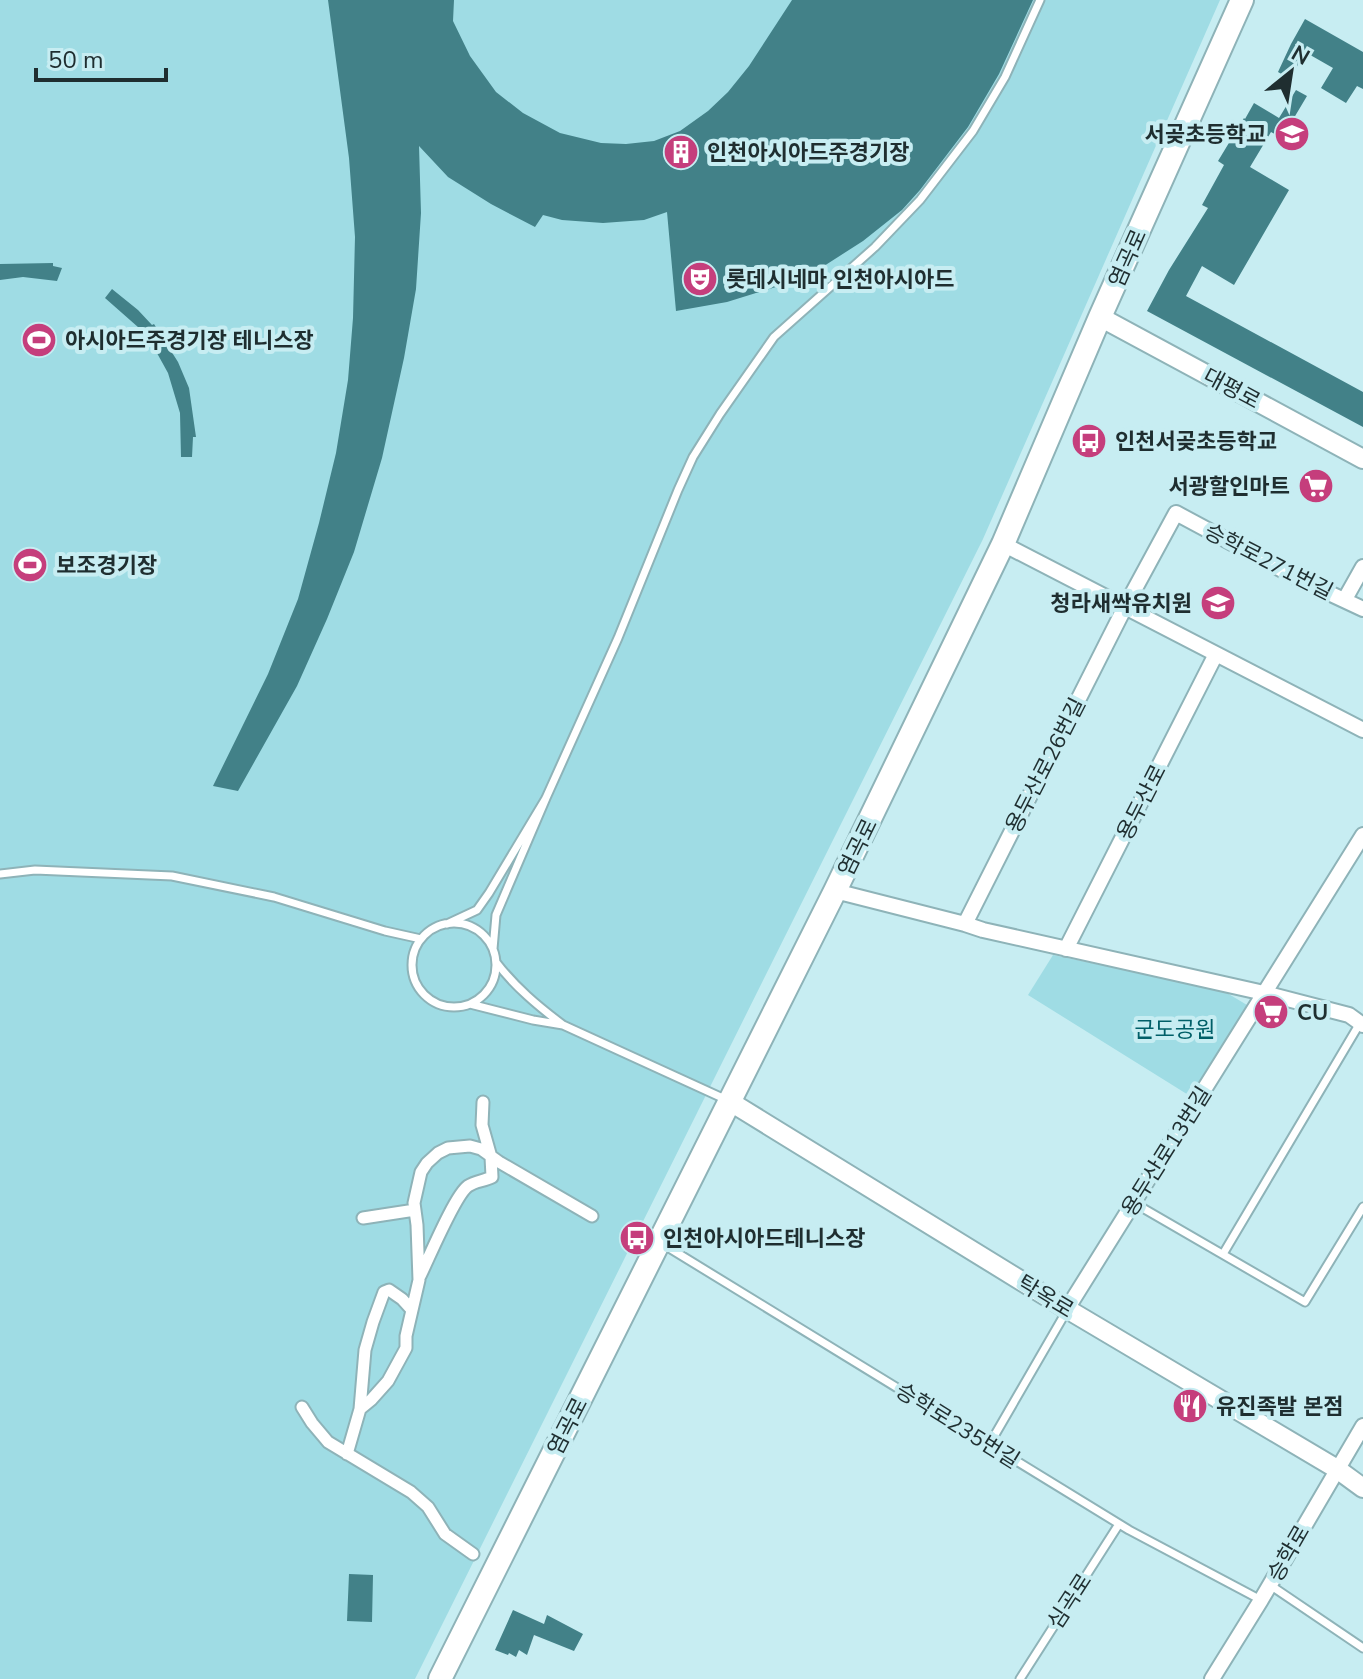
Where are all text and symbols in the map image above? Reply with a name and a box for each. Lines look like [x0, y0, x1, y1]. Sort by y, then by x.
scale bar [36, 32, 166, 82]
north arrow [1251, 32, 1331, 112]
text: N [1286, 38, 1315, 73]
text: 50 m [48, 44, 104, 76]
school or university icon: 서곶초등학교 [1273, 115, 1311, 153]
place label: 서곶초등학교 [1145, 120, 1266, 150]
building icon: 인천아시아드주경기장 [662, 133, 700, 171]
place label: 인천아시아드주경기장 [707, 138, 909, 168]
street label: 염곡로 [1102, 225, 1154, 292]
theatre icon: 롯데시네마 인천아시아드 [681, 260, 719, 298]
place label: 롯데시네마 인천아시아드 [726, 265, 955, 295]
sports icon: 아시아드주경기장 테니스장 [20, 321, 58, 359]
place label: 아시아드주경기장 테니스장 [65, 326, 314, 356]
street label: 대평로 [1198, 361, 1265, 416]
bus stop icon: 인천서곶초등학교 [1070, 422, 1108, 460]
place label: 인천서곶초등학교 [1115, 427, 1277, 457]
supermarket icon: 서광할인마트 [1297, 467, 1335, 505]
place label: 서광할인마트 [1169, 472, 1290, 502]
street label: 승학로271번길 [1199, 517, 1338, 607]
sports icon: 보조경기장 [11, 546, 49, 584]
place label: 보조경기장 [56, 551, 157, 581]
school or university icon: 청라새싹유치원 [1199, 584, 1237, 622]
place label: 청라새싹유치원 [1050, 589, 1192, 619]
street label: 용두산로26번길 [999, 693, 1093, 838]
street label: 용두산로 [1110, 760, 1174, 845]
street label: 염곡로 [831, 814, 885, 881]
supermarket icon: CU [1252, 993, 1290, 1031]
place label: CU [1297, 998, 1328, 1028]
park label: 군도공원 [1135, 1015, 1215, 1045]
street label: 용두산로13번길 [1115, 1081, 1219, 1222]
bus stop icon: 인천아시아드테니스장 [618, 1219, 656, 1257]
place label: 인천아시아드테니스장 [663, 1224, 865, 1254]
street label: 탁옥로 [1012, 1268, 1079, 1325]
street label: 승학로235번길 [890, 1376, 1025, 1476]
restaurant icon: 유진족발 본점 [1171, 1387, 1209, 1425]
place label: 유진족발 본점 [1216, 1392, 1343, 1422]
street label: 염곡로 [541, 1393, 595, 1460]
street label: 승학로 [1261, 1520, 1317, 1587]
street label: 심곡로 [1041, 1568, 1099, 1635]

